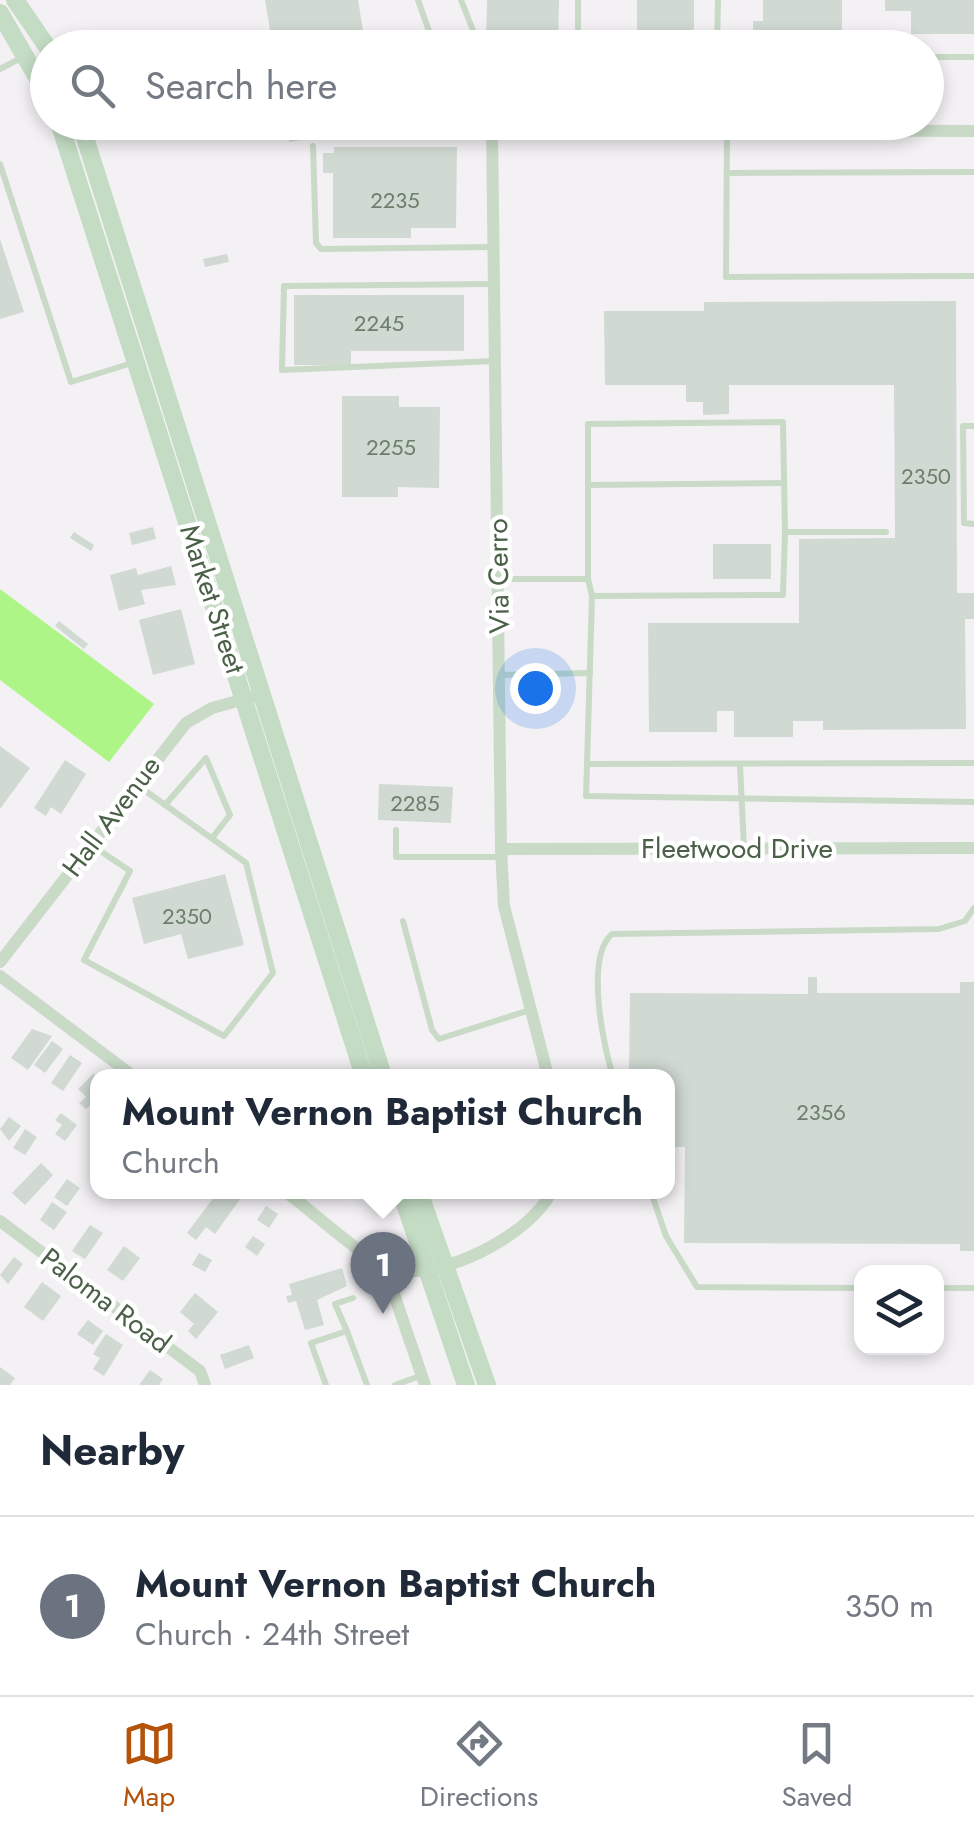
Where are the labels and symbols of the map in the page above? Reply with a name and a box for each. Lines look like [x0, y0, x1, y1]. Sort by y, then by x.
house number: 2235 [370, 184, 420, 216]
house number: 2245 [354, 307, 404, 339]
house number: 2255 [366, 431, 416, 463]
house number: 2350 [901, 460, 951, 492]
street label: Via Cerro [477, 518, 520, 634]
street label: Market Street [169, 520, 256, 679]
your location [510, 663, 561, 714]
street label: Hall Avenue [52, 747, 171, 885]
house number: 2285 [390, 787, 440, 819]
street label: Fleetwood Drive [641, 828, 833, 869]
house number: 2350 [162, 900, 212, 932]
house number: 2356 [796, 1096, 846, 1128]
pin: 1 [350, 1232, 416, 1314]
street label: Paloma Road [32, 1238, 179, 1363]

